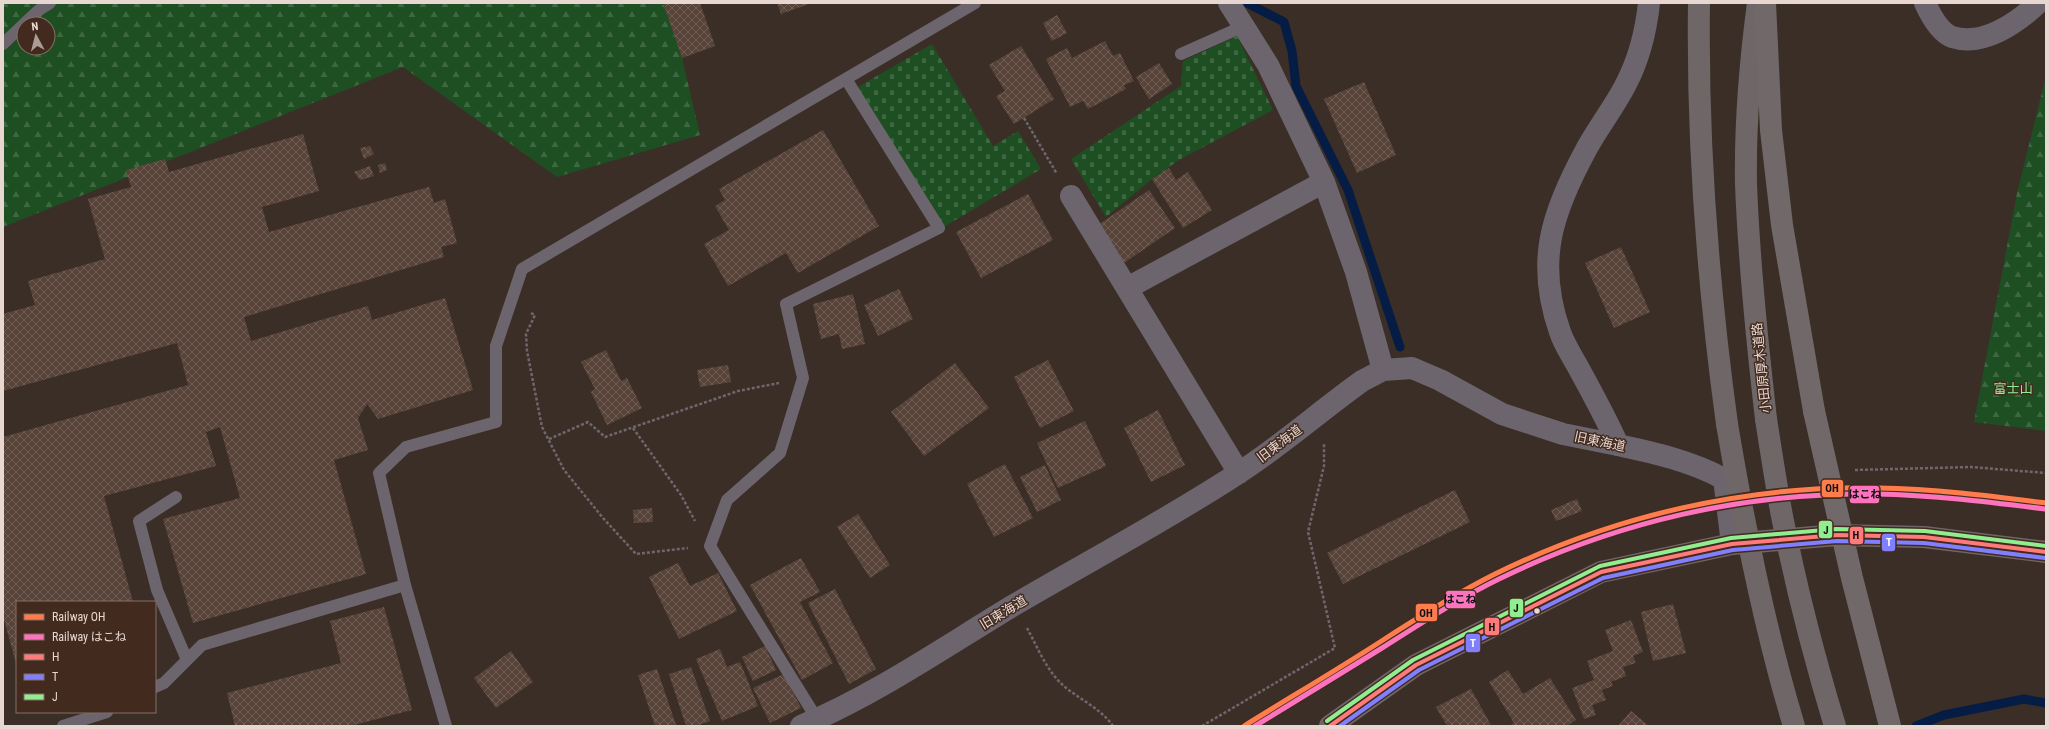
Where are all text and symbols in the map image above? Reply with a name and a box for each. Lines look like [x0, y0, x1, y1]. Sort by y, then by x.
north arrow [16, 16, 56, 56]
text: N [31, 20, 39, 33]
street label: 小田原厚木道路 [1749, 322, 1774, 414]
park label: 富士山 [1993, 381, 2033, 396]
street label: 旧東海道 [1254, 422, 1305, 465]
street label: 旧東海道 [1573, 429, 1627, 454]
line badge: OH [1821, 479, 1844, 498]
text: OH [1825, 482, 1839, 495]
line badge: はこね [1849, 485, 1880, 504]
text: はこね [1849, 488, 1882, 501]
line badge: J [1818, 520, 1833, 539]
text: J [1823, 524, 1829, 537]
line badge: H [1849, 526, 1864, 545]
text: H [1853, 529, 1860, 542]
line badge: T [1881, 533, 1896, 552]
text: T [1886, 536, 1892, 549]
line badge: はこね [1445, 590, 1476, 609]
street label: 旧東海道 [977, 593, 1029, 632]
text: はこね [1444, 593, 1477, 606]
line badge: J [1509, 598, 1524, 618]
legend [16, 601, 156, 713]
text: J [1513, 602, 1519, 615]
line badge: OH [1415, 603, 1438, 622]
unlabelled marker [1532, 606, 1542, 616]
text: OH [1419, 607, 1433, 620]
text: Railway OH [52, 610, 106, 624]
line badge: H [1484, 617, 1500, 636]
text: H [1489, 621, 1496, 634]
text: Railway はこね [52, 630, 127, 644]
line badge: T [1465, 633, 1481, 653]
text: T [1470, 637, 1476, 650]
text: H [52, 650, 59, 664]
text: T [52, 670, 58, 684]
text: J [52, 690, 58, 704]

